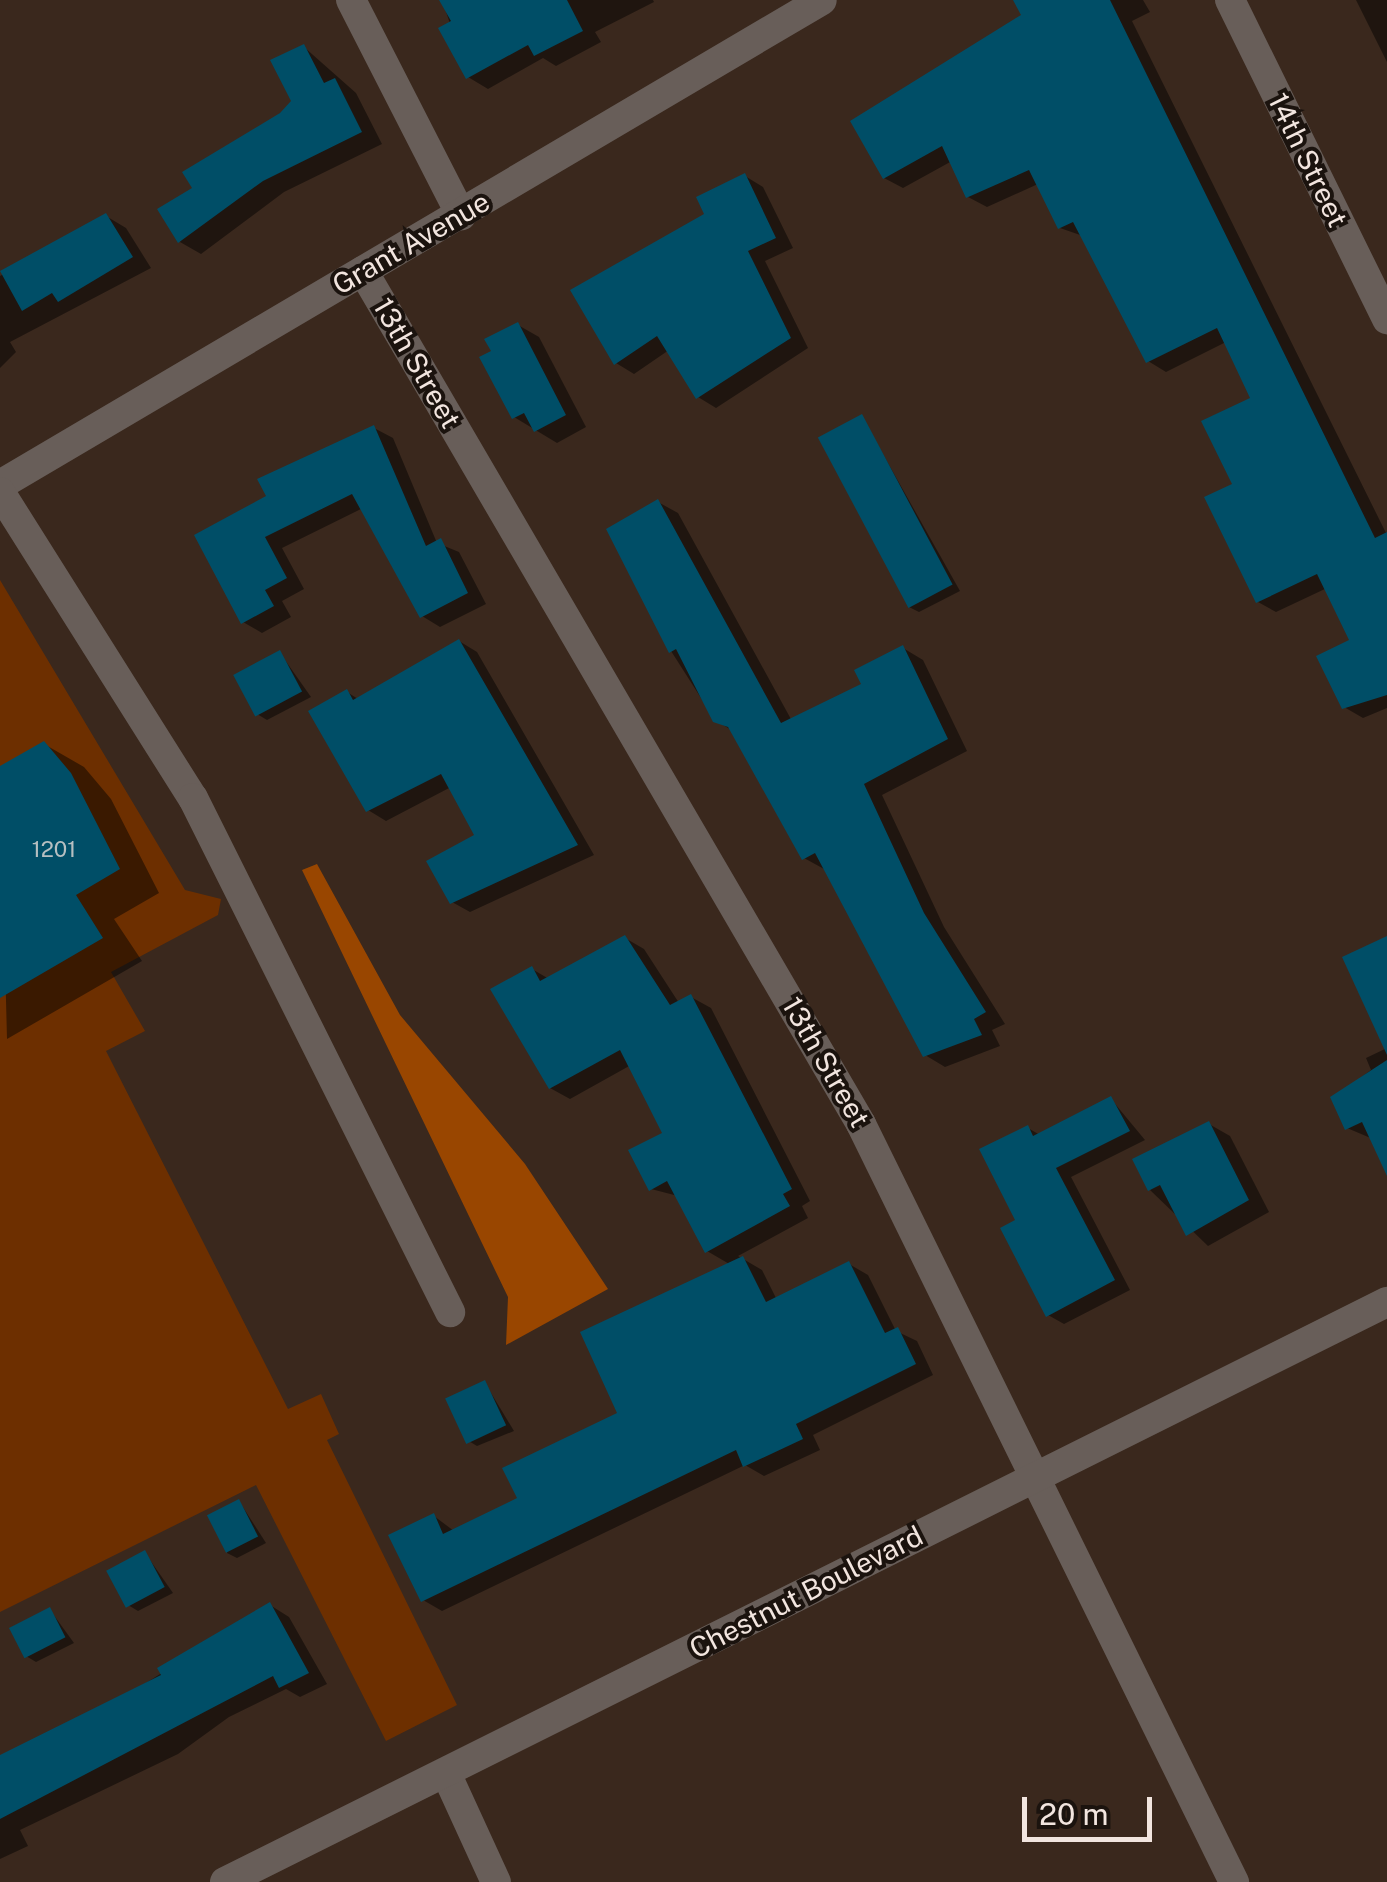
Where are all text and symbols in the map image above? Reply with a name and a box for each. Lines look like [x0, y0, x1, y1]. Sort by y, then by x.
street label: 14th Street [1261, 88, 1355, 232]
street label: Grant Avenue [326, 184, 496, 302]
street label: 13th Street [366, 292, 468, 434]
house number: 1201 [32, 837, 76, 863]
street label: 13th Street [775, 991, 877, 1133]
street label: Chestnut Boulevard [684, 1519, 928, 1665]
scale bar [1027, 1777, 1157, 1839]
text: 20 m [1039, 1796, 1108, 1832]

